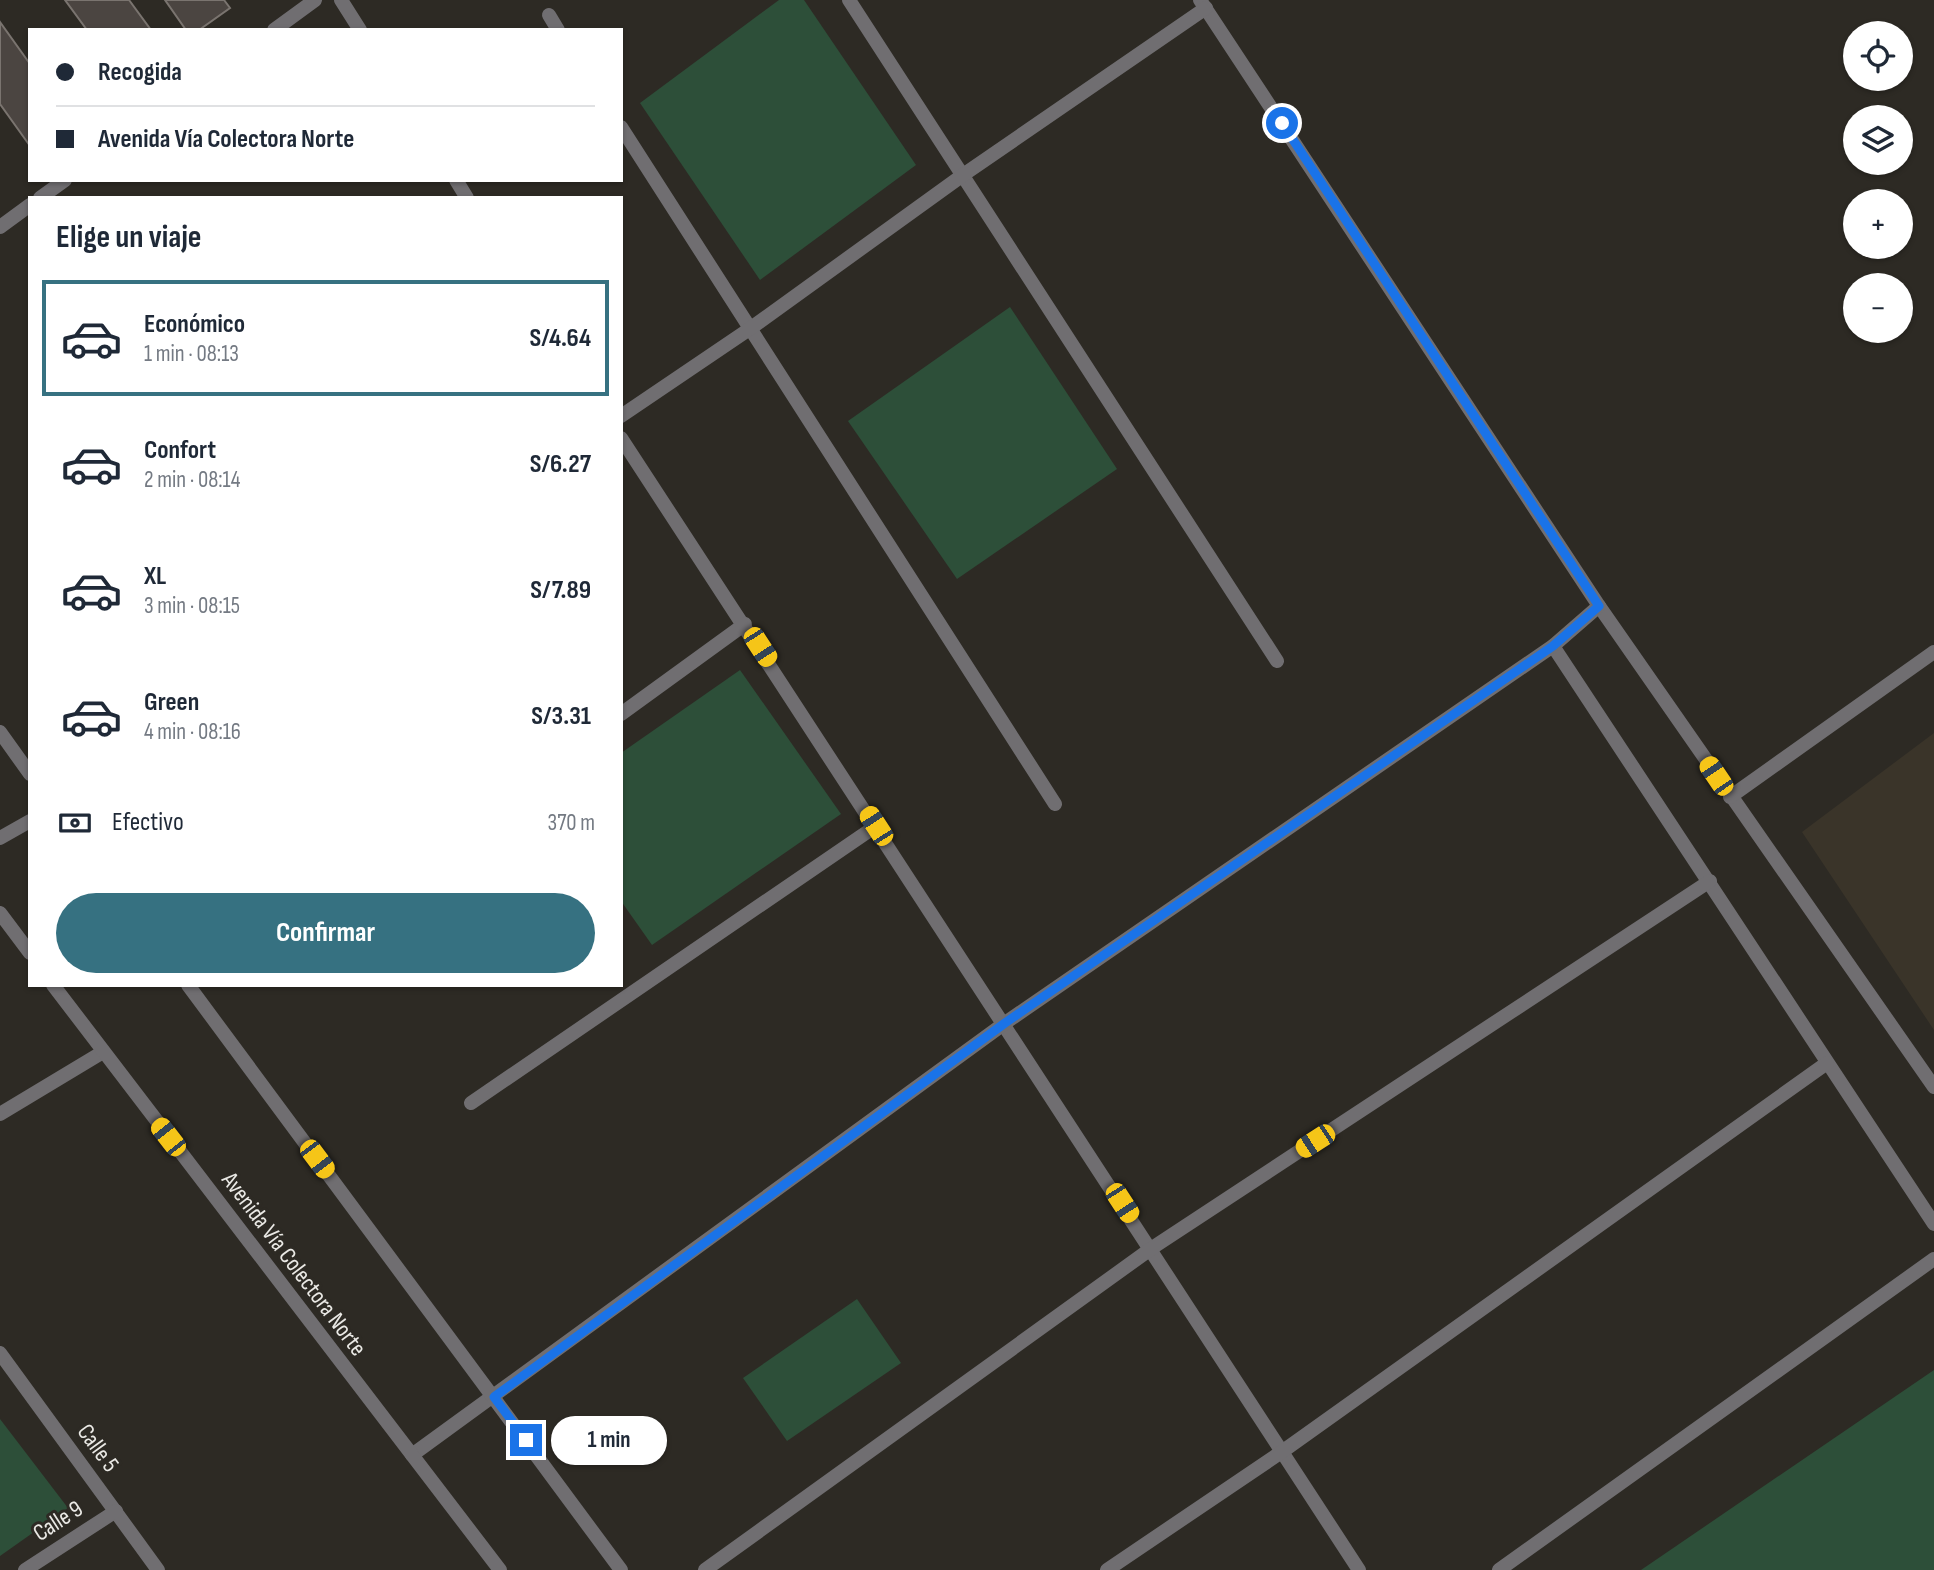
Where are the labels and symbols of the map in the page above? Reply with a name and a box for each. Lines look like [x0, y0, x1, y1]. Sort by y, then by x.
route start [1266, 107, 1298, 139]
car [740, 624, 781, 670]
car [1696, 753, 1737, 799]
car [856, 803, 897, 849]
car [147, 1114, 190, 1160]
car [1292, 1121, 1339, 1161]
car [296, 1136, 339, 1182]
street label: Avenida Vía Colectora Norte [215, 1166, 373, 1362]
car [1102, 1180, 1143, 1226]
callout: 1 min [550, 1416, 666, 1464]
street label: Calle 5 [71, 1418, 125, 1478]
route end [510, 1424, 542, 1456]
street label: Calle 9 [28, 1494, 88, 1548]

